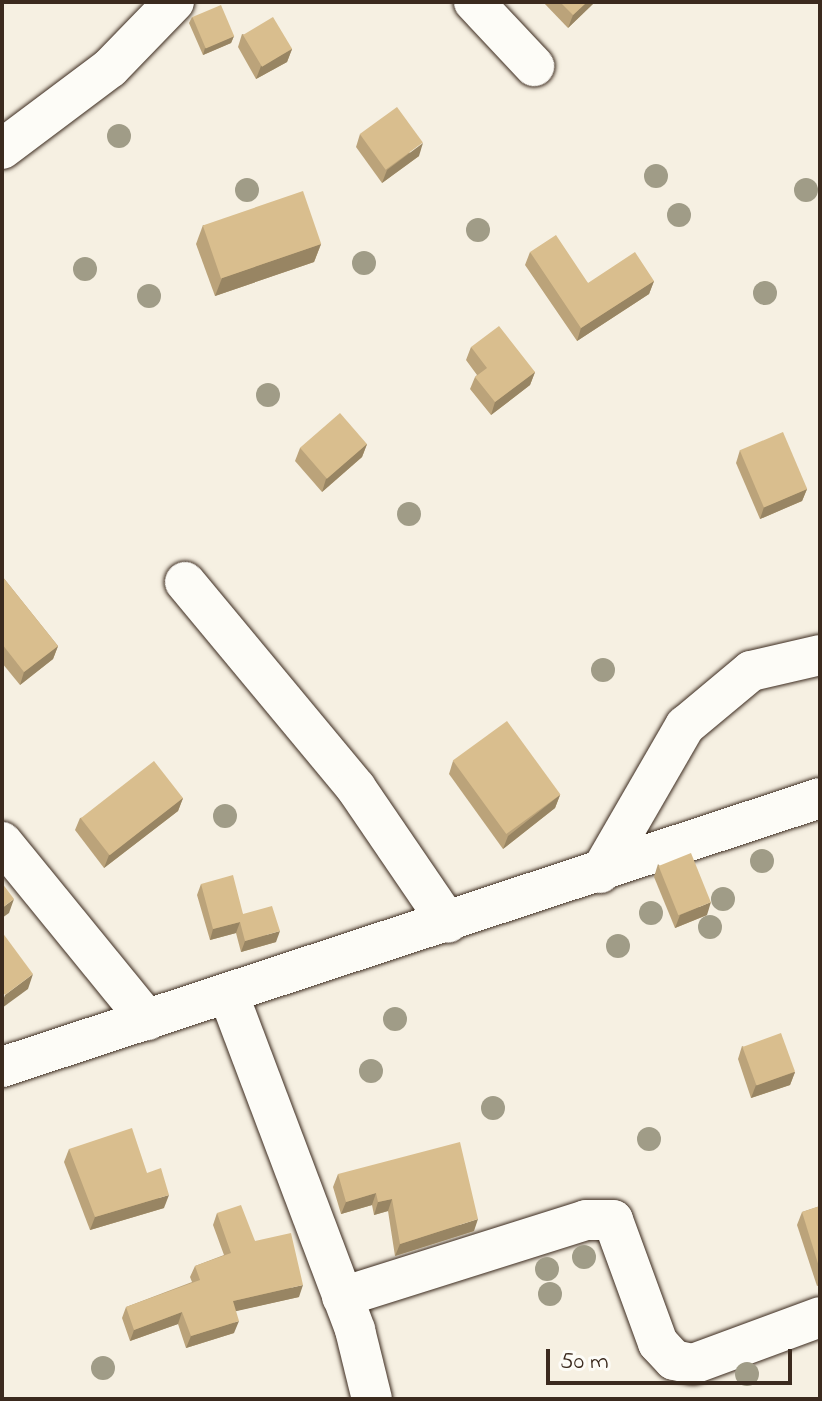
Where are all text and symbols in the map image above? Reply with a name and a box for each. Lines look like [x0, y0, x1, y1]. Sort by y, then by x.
scale bar [550, 1333, 796, 1383]
text: 50 m [560, 1345, 609, 1380]

